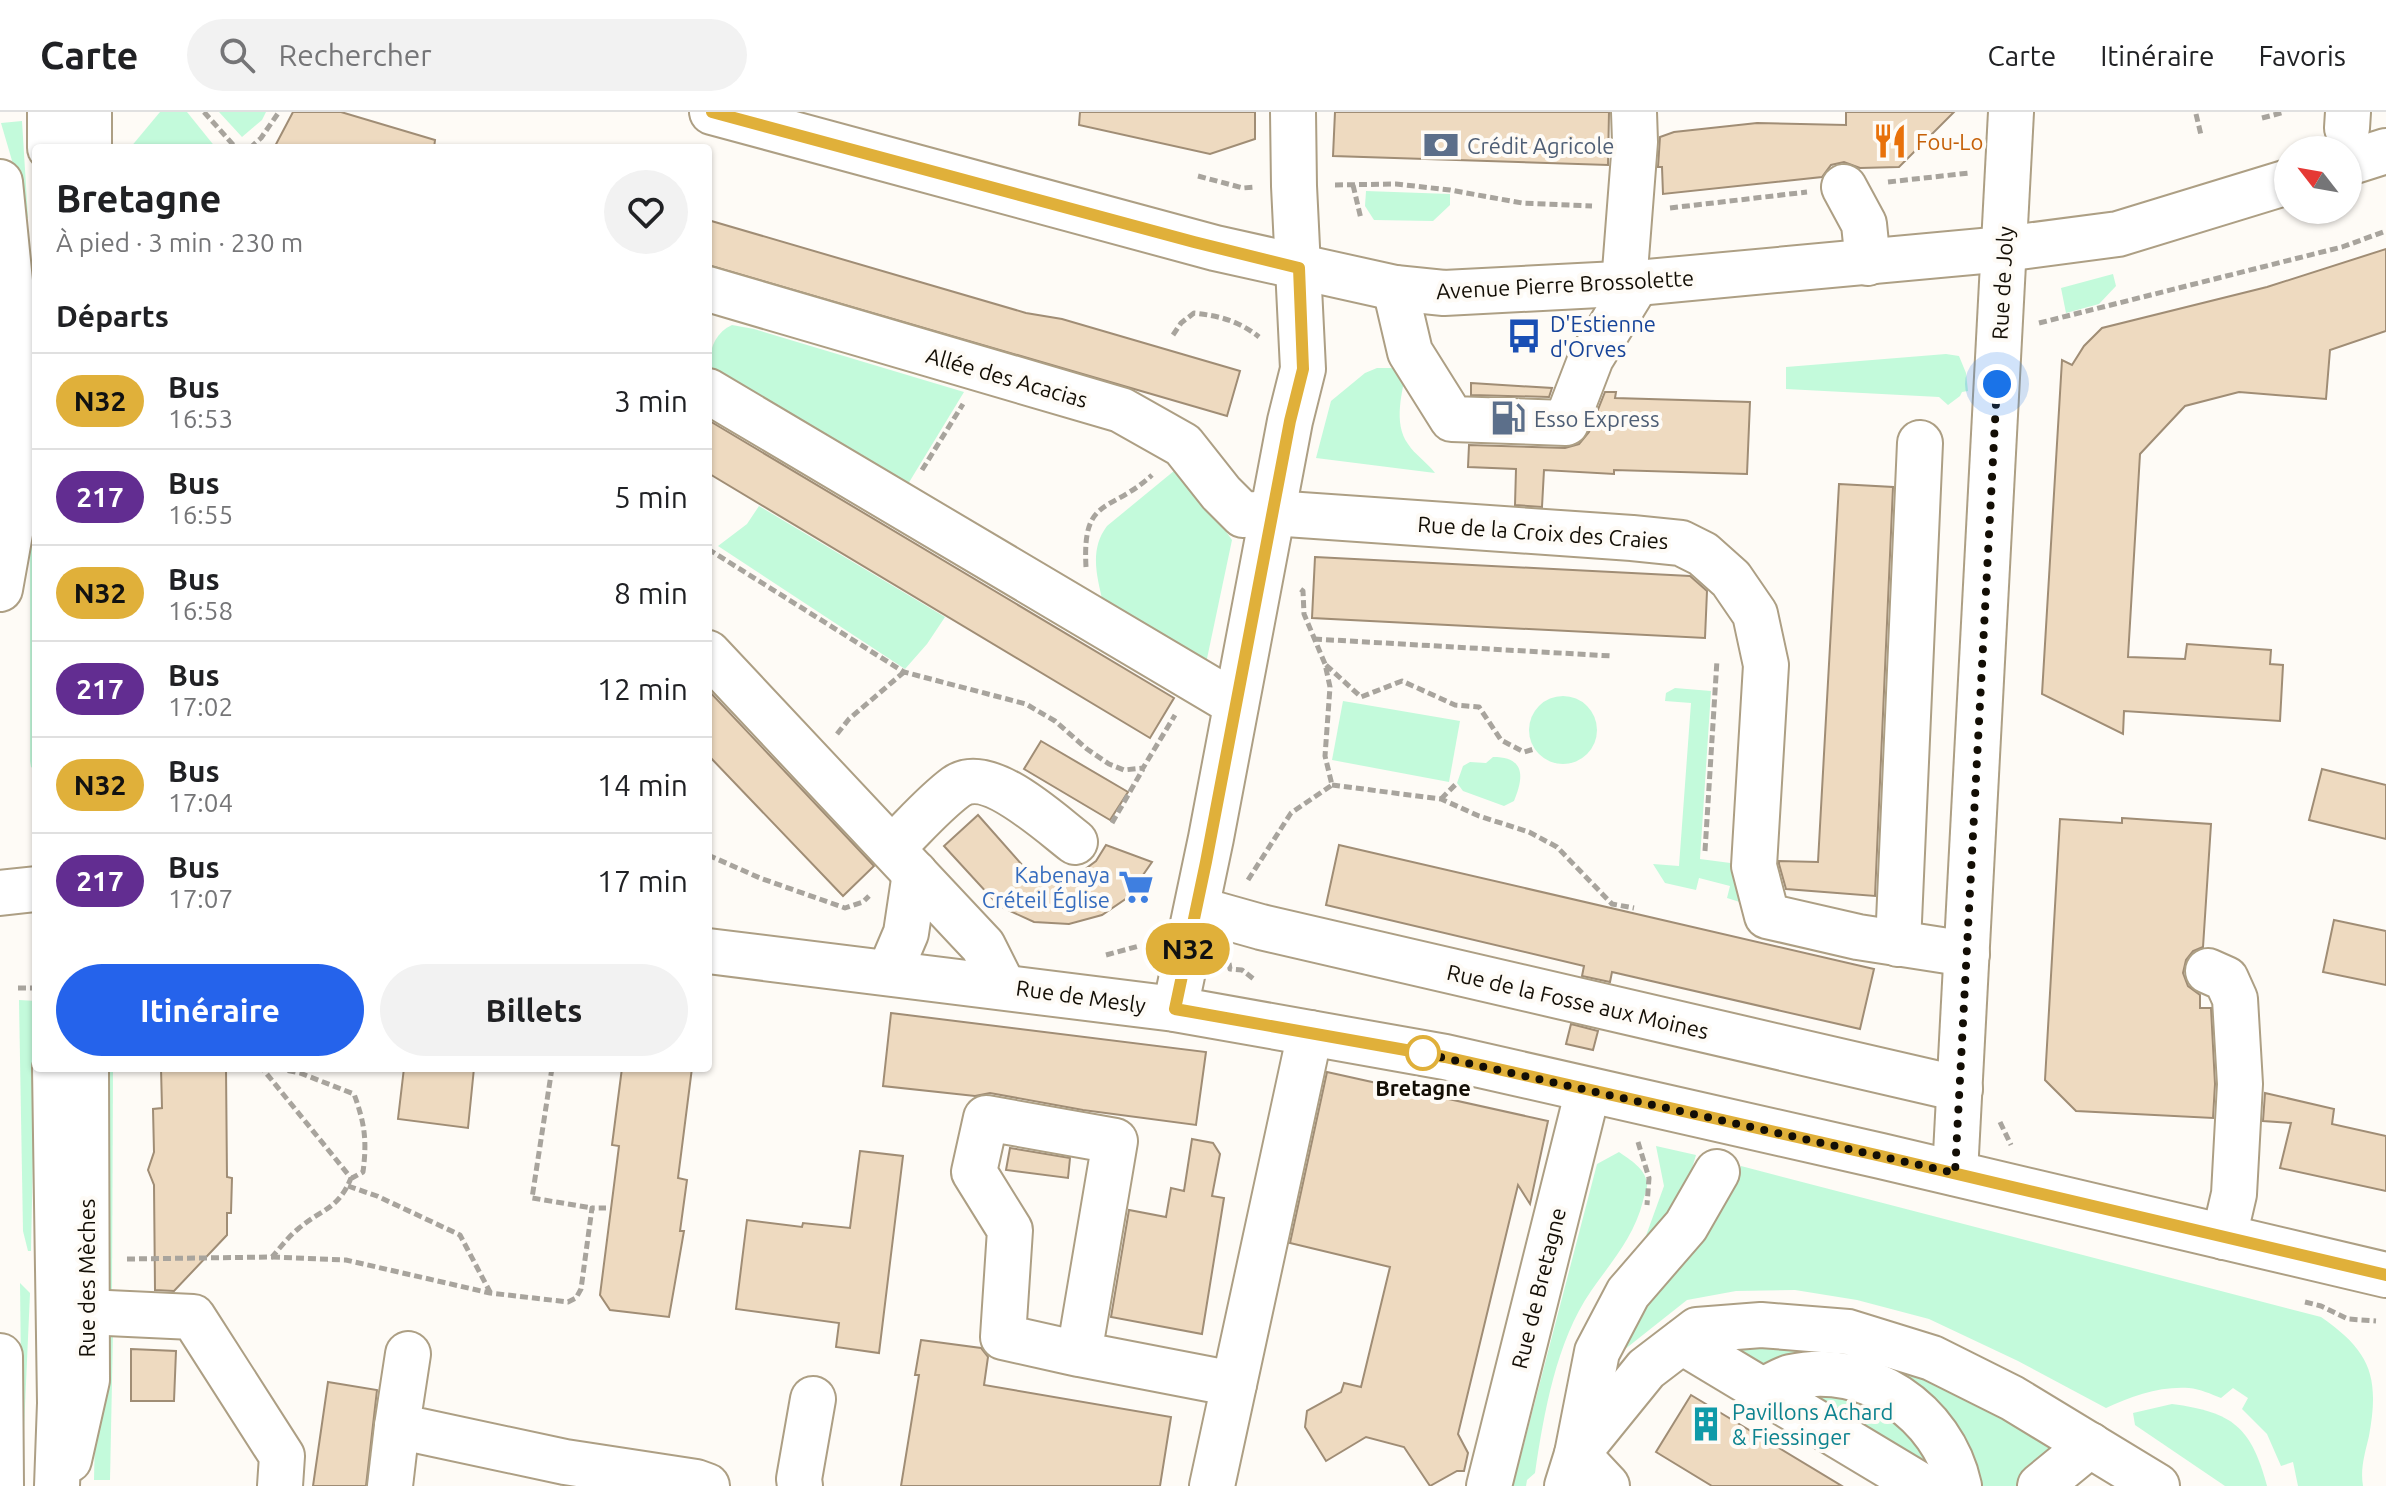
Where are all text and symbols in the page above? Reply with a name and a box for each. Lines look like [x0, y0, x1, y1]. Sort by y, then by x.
search box [187, 19, 747, 91]
icon: search [215, 33, 259, 77]
text: Carte [40, 34, 139, 76]
text: Rechercher [279, 38, 432, 72]
text: Carte [1988, 40, 2056, 71]
text: Itinéraire [2100, 40, 2214, 71]
text: Favoris [2258, 40, 2346, 71]
restaurant icon: Fou-Lo [1871, 122, 1909, 160]
bank icon: Crédit Agricole [1422, 126, 1460, 164]
place label: Fou-Lo [1916, 129, 1983, 154]
place label: Crédit Agricole [1467, 133, 1614, 158]
north arrow [2274, 136, 2362, 224]
map controls [2274, 136, 2362, 224]
button: heart [604, 170, 688, 254]
text: Bretagne [56, 177, 221, 219]
street label: Rue de Joly [1987, 225, 2017, 340]
text: À pied · 3 min · 230 m [56, 228, 303, 257]
street label: Avenue Pierre Brossolette [1435, 265, 1695, 303]
text: Départs [56, 299, 169, 333]
place label: D'Estienne d'Orves [1550, 311, 1656, 361]
bus stop icon: D'Estienne d'Orves [1505, 317, 1543, 355]
street label: Allée des Acacias [923, 342, 1091, 412]
your location [1977, 364, 2017, 404]
text: Bus [168, 370, 220, 404]
text: 3 min [614, 384, 688, 418]
text: N32 [74, 385, 126, 416]
fuel station icon: Esso Express [1489, 399, 1527, 437]
text: 16:53 [168, 404, 233, 433]
place label: Esso Express [1534, 406, 1659, 431]
text: Bus [168, 466, 220, 500]
text: 5 min [614, 480, 688, 514]
text: 217 [76, 481, 124, 512]
text: 16:55 [168, 500, 233, 529]
street label: Rue de la Croix des Craies [1417, 511, 1669, 553]
text: Bus [168, 562, 220, 596]
text: 8 min [614, 576, 688, 610]
text: N32 [74, 577, 126, 608]
text: 16:58 [168, 596, 233, 625]
text: Bus [168, 658, 220, 692]
text: 12 min [597, 672, 688, 706]
text: 217 [76, 673, 124, 704]
text: 17:02 [168, 692, 233, 721]
text: Bus [168, 754, 220, 788]
text: 14 min [597, 768, 688, 802]
text: N32 [74, 769, 126, 800]
text: 17:04 [168, 788, 233, 817]
text: Bus [168, 850, 220, 884]
place label: Kabenaya Créteil Église [982, 862, 1110, 912]
text: 17 min [597, 864, 688, 898]
text: 217 [76, 865, 124, 896]
supermarket icon: Kabenaya Créteil Église [1117, 868, 1155, 906]
text: 17:07 [168, 884, 233, 913]
line badge: N32 [1142, 923, 1234, 975]
text: N32 [1162, 933, 1214, 964]
street label: Rue de la Fosse aux Moines [1445, 959, 1711, 1043]
button: Itinéraire [56, 964, 364, 1056]
button: Billets [380, 964, 688, 1056]
street label: Rue de Mesly [1015, 975, 1148, 1018]
marker: Bretagne [1406, 1036, 1440, 1070]
place label: Bretagne [1375, 1075, 1471, 1100]
street label: Rue des Mèches [74, 1199, 99, 1357]
street label: Rue de Bretagne [1506, 1205, 1570, 1371]
place label: Pavillons Achard & Fiessinger [1732, 1399, 1893, 1449]
building icon: Pavillons Achard & Fiessinger [1687, 1405, 1725, 1443]

